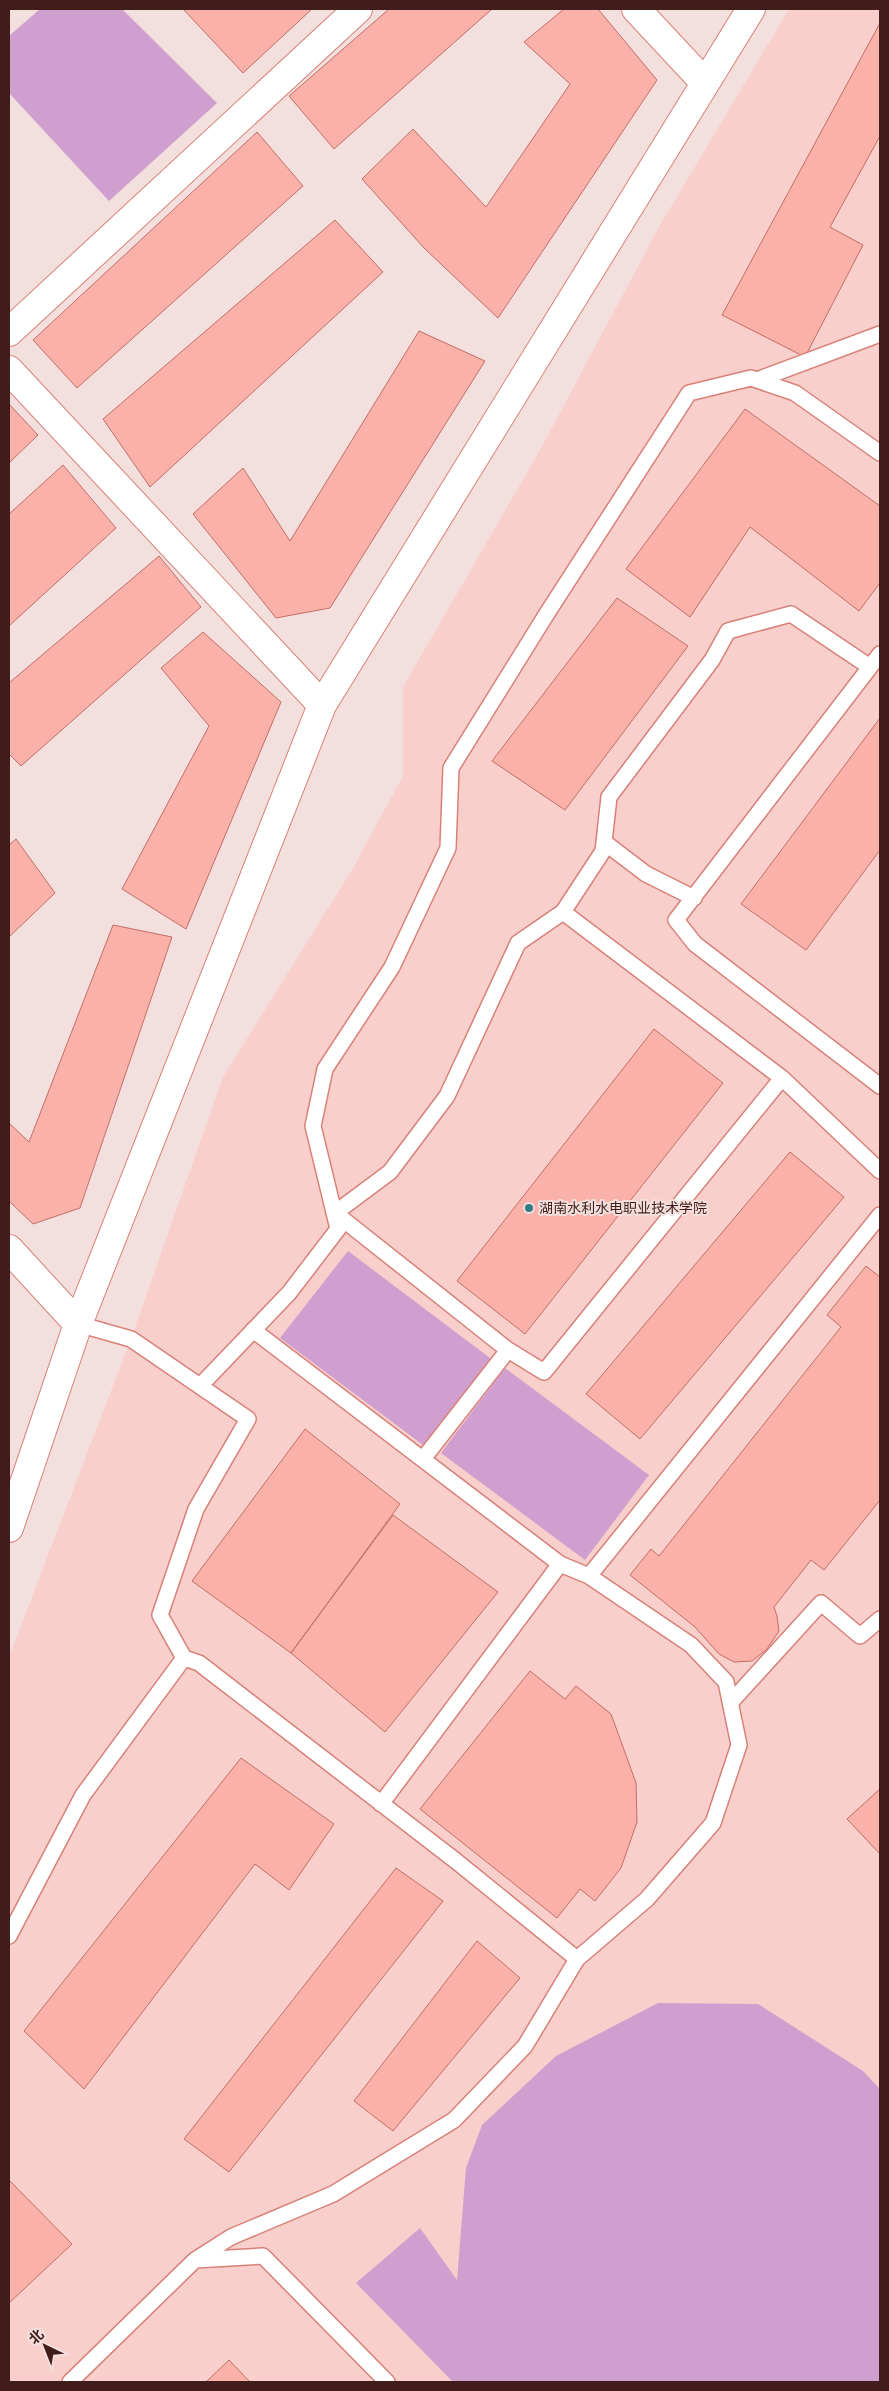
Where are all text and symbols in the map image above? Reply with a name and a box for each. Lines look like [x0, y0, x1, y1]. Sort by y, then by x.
place label: 湖南水利水电职业技术学院 [539, 1199, 707, 1216]
marker: 湖南水利水电职业技术学院 [523, 1202, 535, 1214]
north arrow [20, 2321, 70, 2371]
text: 北 [25, 2325, 47, 2347]

